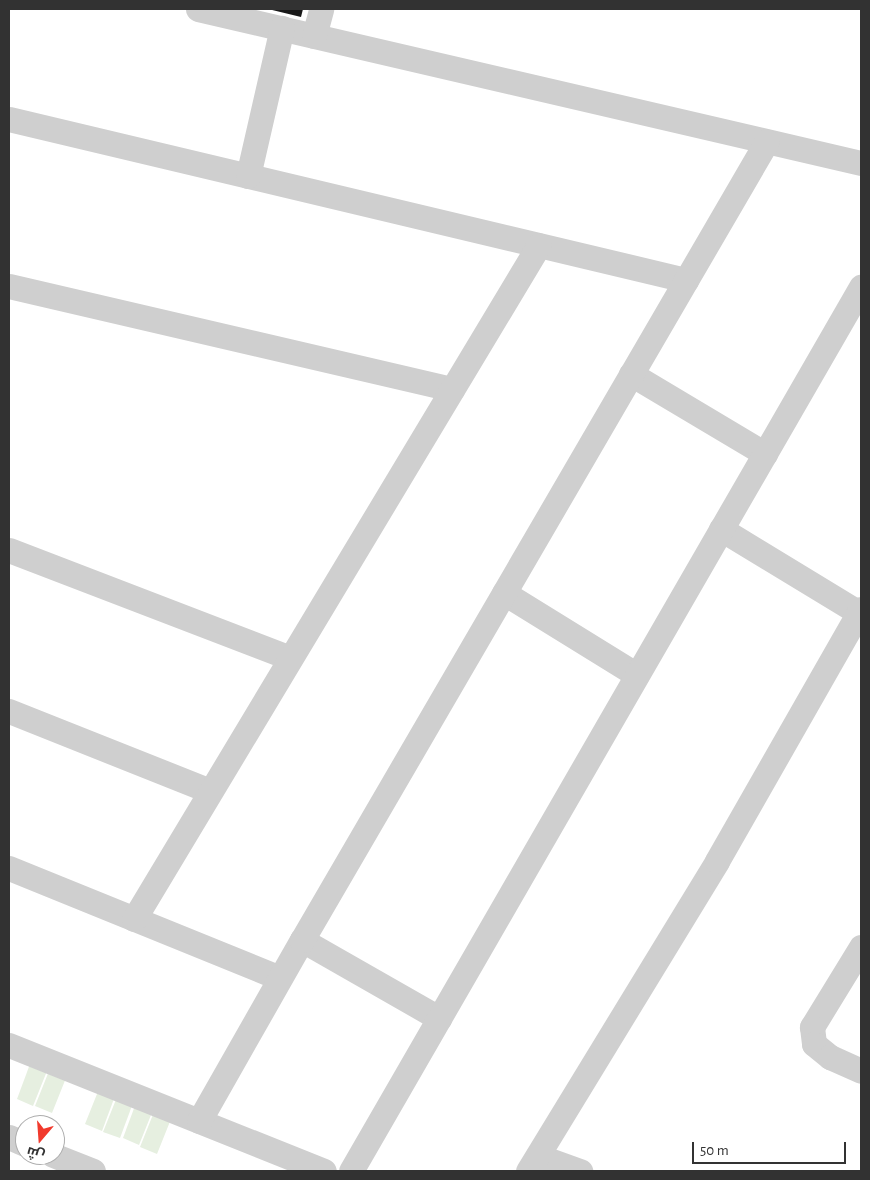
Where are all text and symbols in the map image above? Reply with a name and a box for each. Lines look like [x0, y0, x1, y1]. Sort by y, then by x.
north arrow [15, 1115, 65, 1165]
scale bar [695, 1132, 849, 1164]
text: 50 m [700, 1143, 729, 1158]
text: ش [25, 1144, 46, 1163]

